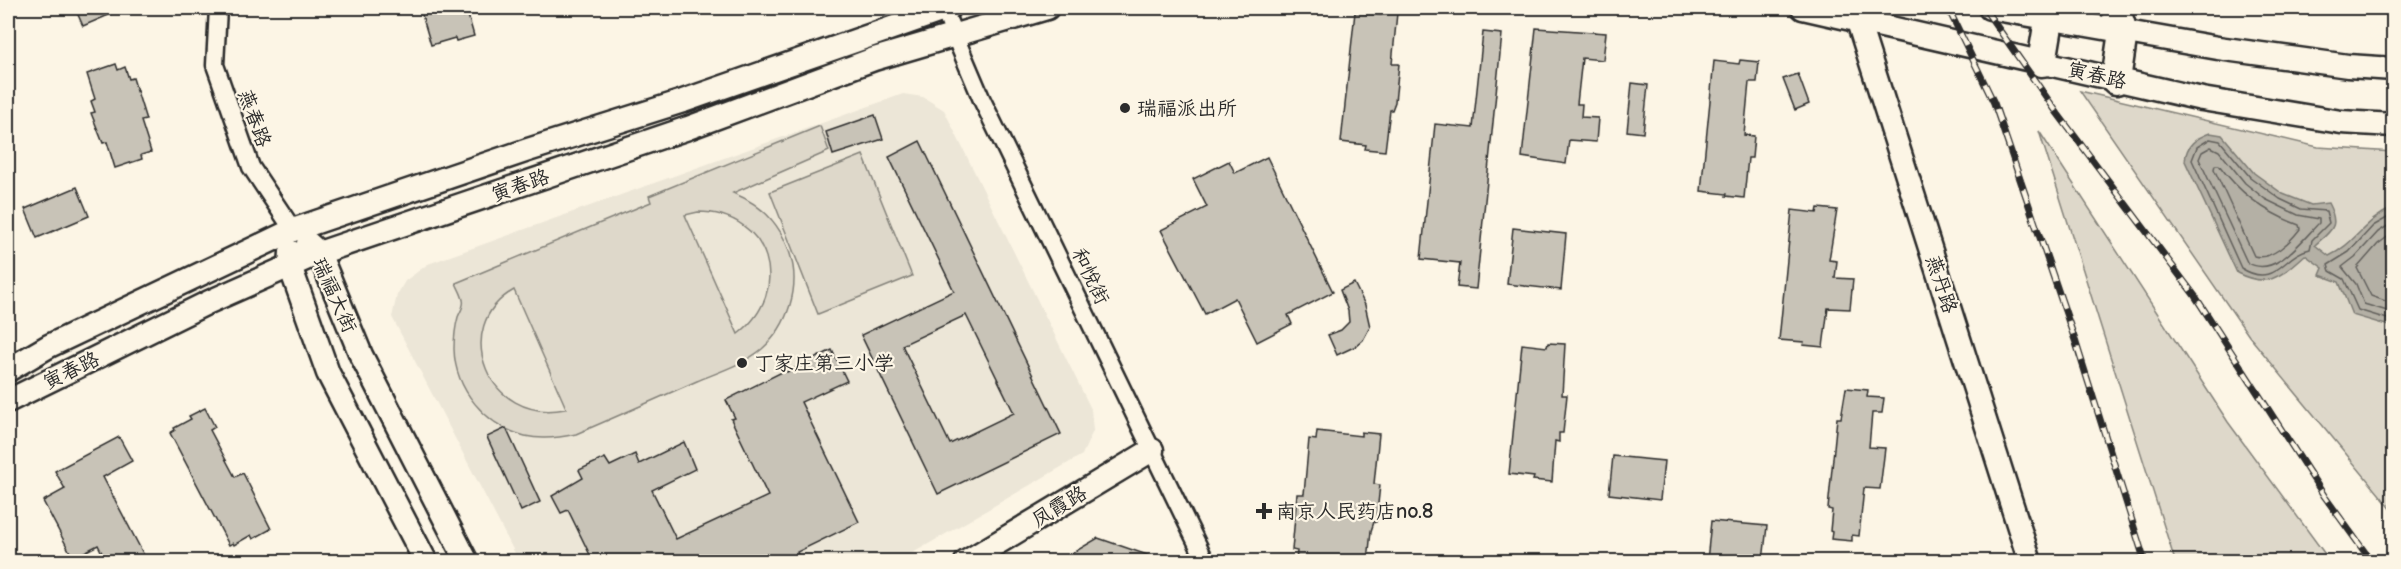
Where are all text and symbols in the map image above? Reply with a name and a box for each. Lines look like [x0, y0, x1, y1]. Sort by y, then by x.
street label: 寅春路 [2065, 58, 2130, 95]
street label: 燕春路 [233, 86, 276, 152]
place label: 瑞福派出所 [1137, 97, 1237, 121]
marker: 瑞福派出所 [1118, 101, 1132, 115]
street label: 寅春路 [488, 165, 554, 207]
street label: 和悦街 [1066, 244, 1114, 309]
street label: 燕丹路 [1920, 252, 1962, 317]
street label: 瑞福大街 [307, 254, 361, 337]
street label: 寅春路 [39, 347, 105, 395]
place label: 丁家庄第三小学 [754, 352, 894, 376]
marker: 丁家庄第三小学 [735, 356, 749, 370]
street label: 凤霞路 [1028, 481, 1092, 533]
place label: 南京人民药店no.8 [1276, 500, 1434, 524]
marker: 南京人民药店no.8 [1257, 504, 1271, 518]

